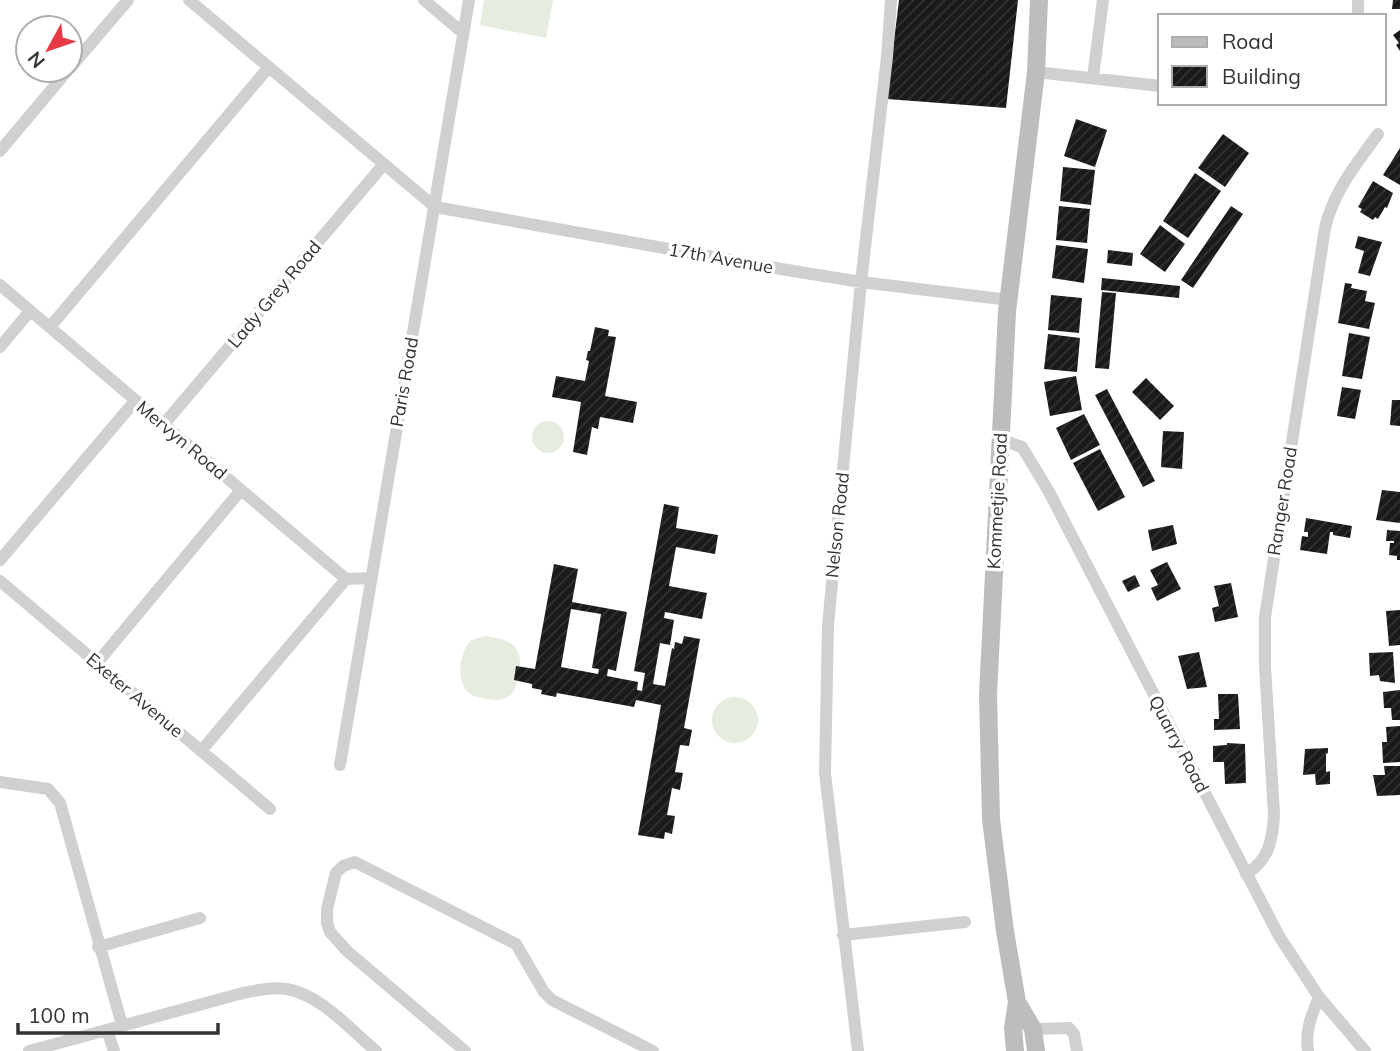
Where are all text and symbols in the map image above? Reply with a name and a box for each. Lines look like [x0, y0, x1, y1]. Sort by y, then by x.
north arrow [14, 14, 84, 84]
legend [1158, 14, 1386, 105]
text: Road [1222, 28, 1273, 54]
text: N [22, 47, 50, 73]
text: Building [1222, 63, 1301, 89]
street label: Lady Grey Road [222, 236, 326, 352]
street label: 17th Avenue [667, 237, 775, 279]
street label: Paris Road [385, 335, 423, 429]
street label: Mervyn Road [132, 396, 232, 484]
street label: Kommetjie Road [982, 432, 1012, 570]
street label: Ranger Road [1262, 445, 1302, 557]
street label: Nelson Road [820, 471, 854, 579]
street label: Exeter Avenue [82, 648, 188, 742]
street label: Quarry Road [1144, 691, 1214, 797]
scale bar [18, 992, 217, 1036]
text: 100 m [28, 1002, 90, 1028]

